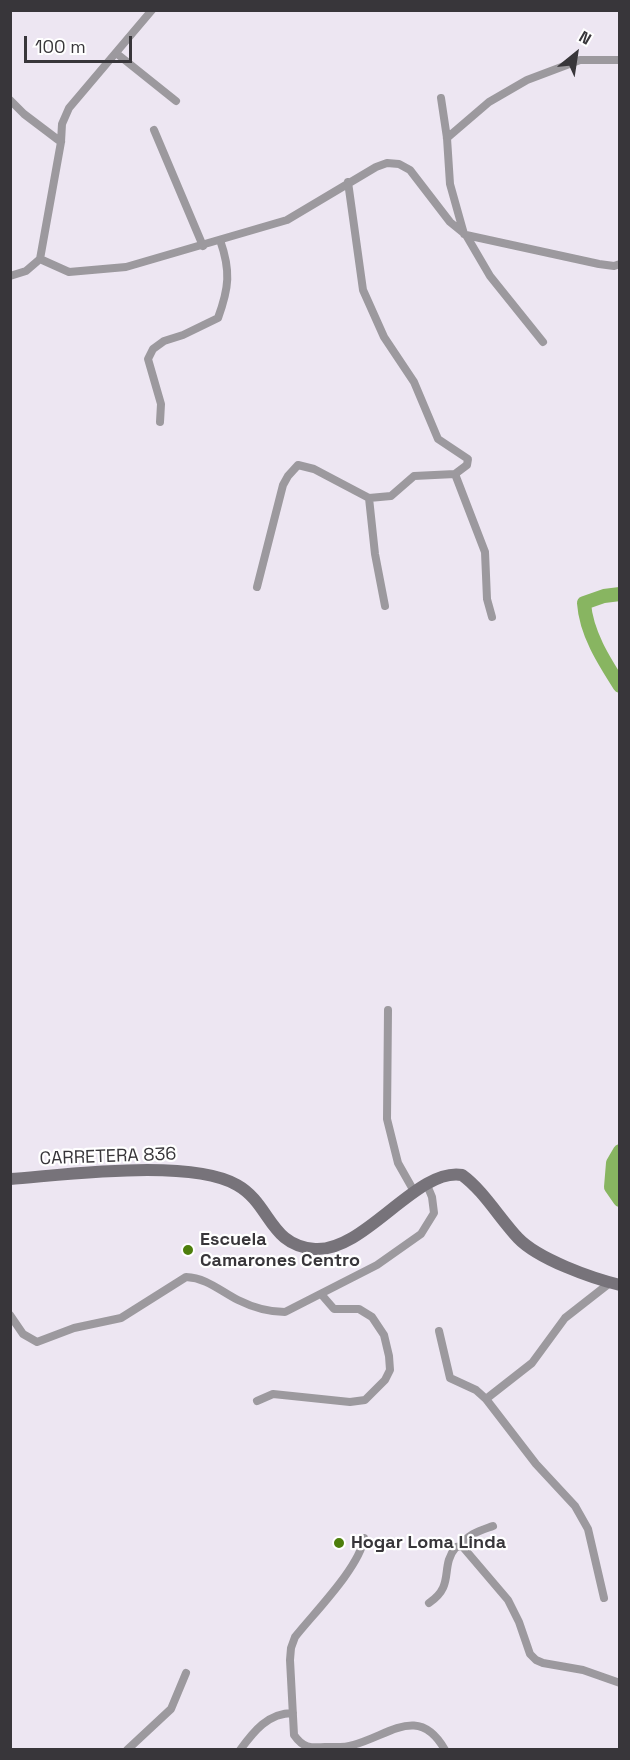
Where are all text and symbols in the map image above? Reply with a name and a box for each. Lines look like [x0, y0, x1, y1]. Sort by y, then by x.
scale bar [27, 24, 135, 62]
north arrow [546, 24, 606, 84]
text: N [575, 26, 595, 50]
text: 100 m [35, 35, 86, 58]
street label: CARRETERA 836 [39, 1144, 177, 1170]
place label: Escuela Camarones Centro [200, 1229, 360, 1272]
marker: Escuela Camarones Centro [181, 1243, 195, 1257]
place label: Hogar Loma Linda [351, 1532, 506, 1554]
marker: Hogar Loma Linda [332, 1536, 346, 1550]

